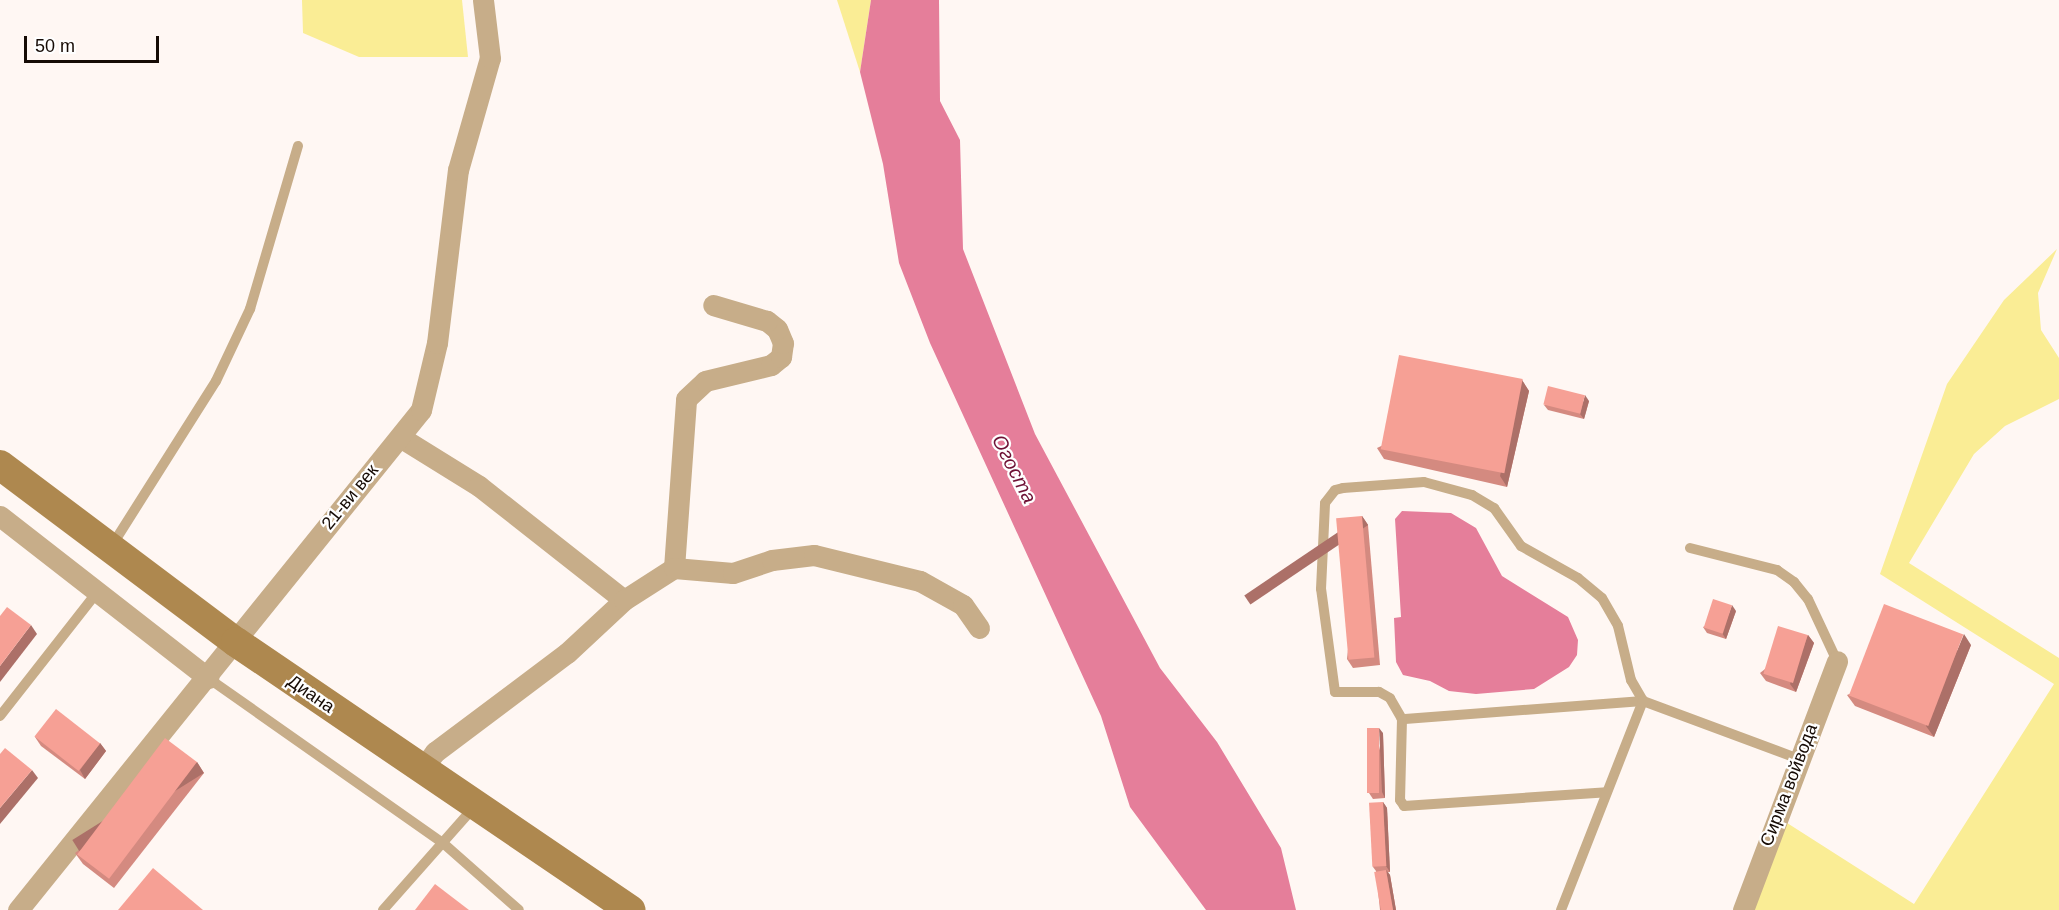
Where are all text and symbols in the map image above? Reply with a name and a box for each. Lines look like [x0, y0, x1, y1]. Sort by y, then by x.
scale bar [27, 24, 162, 62]
text: 50 m [35, 36, 75, 56]
water label: Огоста [987, 431, 1041, 507]
street label: 21-ви век [317, 460, 383, 534]
street label: Диана [283, 670, 339, 718]
street label: Сирма войвода [1756, 721, 1822, 849]

